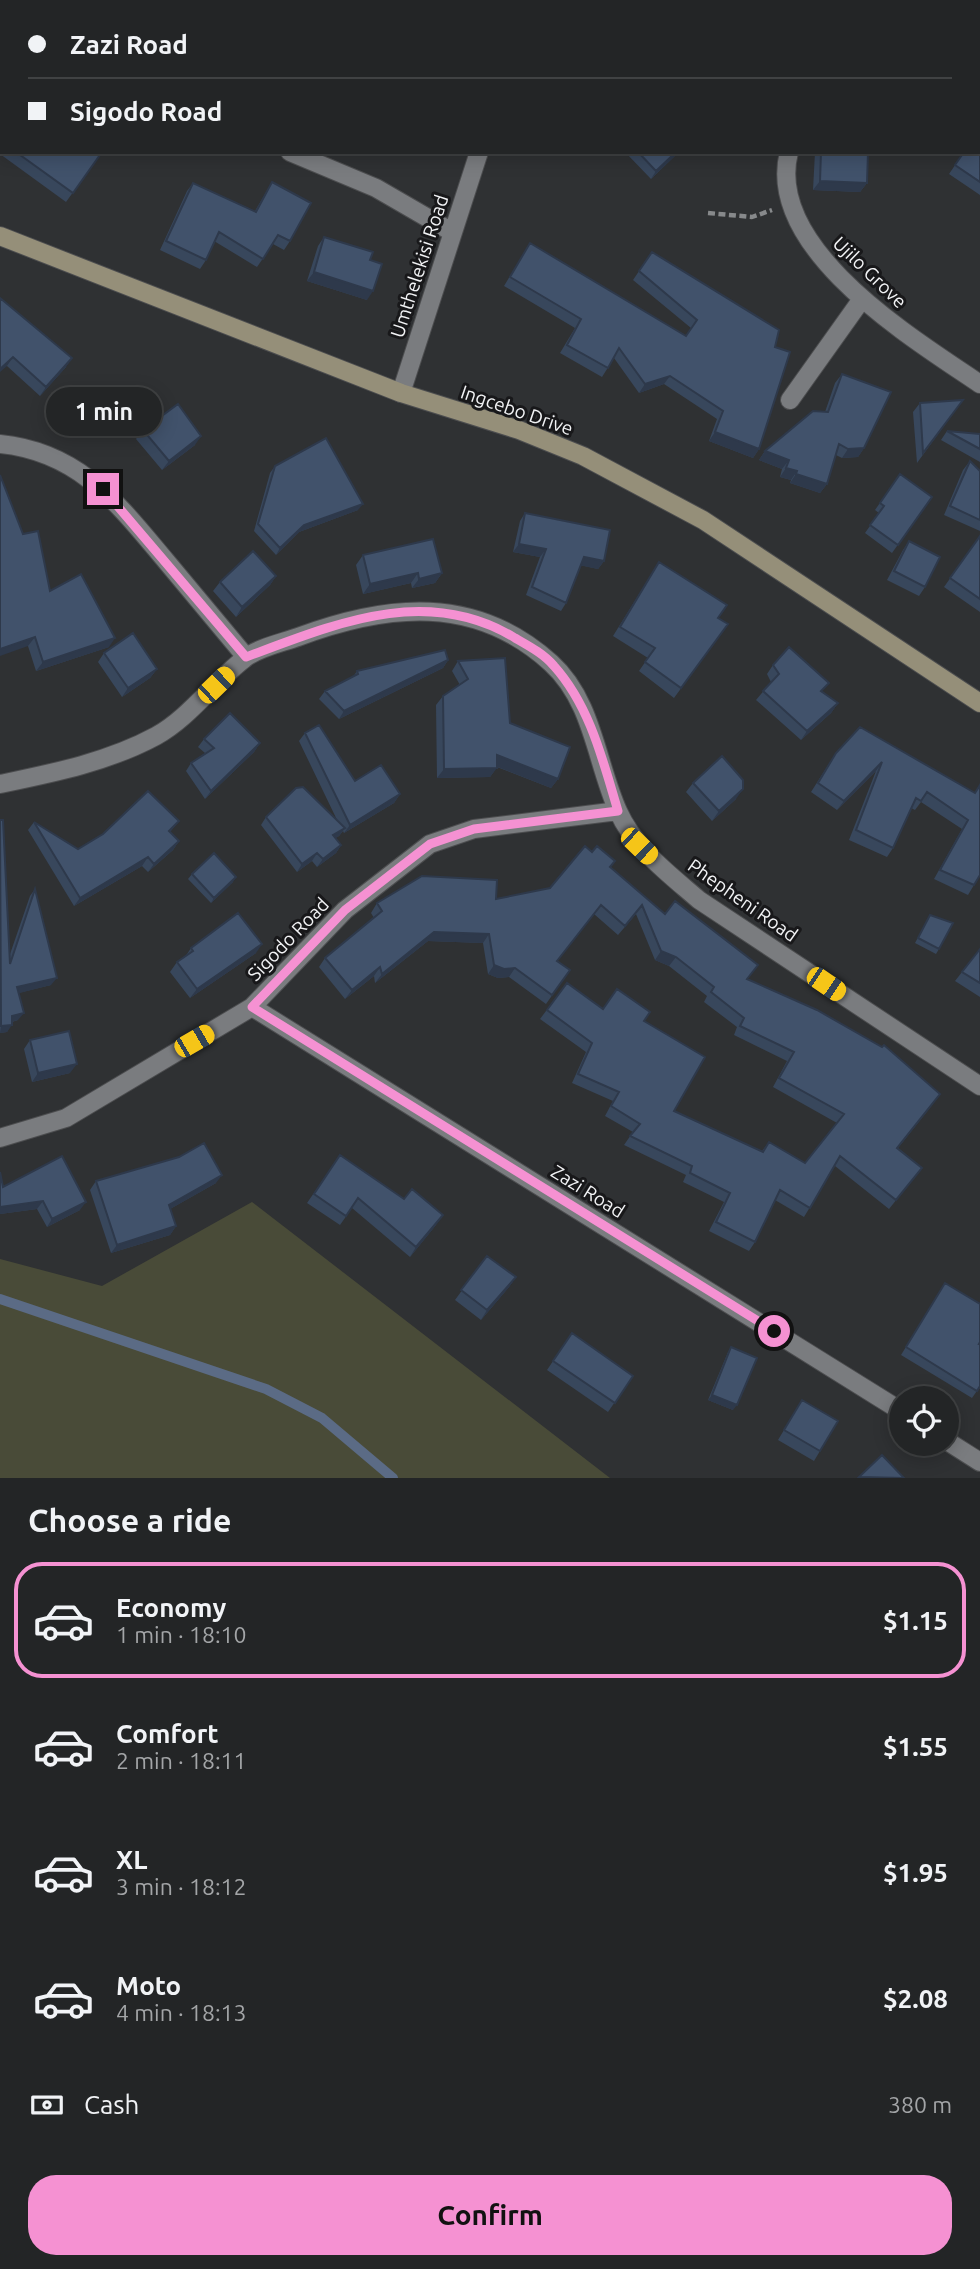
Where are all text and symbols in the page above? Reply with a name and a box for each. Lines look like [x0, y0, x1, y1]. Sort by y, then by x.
text: Zazi Road [70, 30, 188, 59]
text: Sigodo Road [70, 97, 222, 126]
street label: Umthelekisi Road [386, 192, 452, 340]
street label: Ujilo Grove [829, 232, 911, 312]
street label: Ingcebo Drive [458, 380, 576, 440]
callout: 1 min [45, 388, 161, 436]
text: 1 min [75, 399, 133, 424]
route end [87, 473, 119, 505]
car [194, 663, 239, 707]
car [617, 824, 662, 868]
street label: Phepheni Road [684, 854, 802, 946]
street label: Sigodo Road [243, 893, 333, 985]
car [803, 964, 850, 1004]
car [171, 1021, 218, 1061]
street label: Zazi Road [547, 1160, 629, 1222]
route start [758, 1315, 790, 1347]
map controls [889, 1386, 959, 1456]
button: locate [889, 1386, 959, 1456]
text: Choose a ride [28, 1502, 231, 1538]
icon: car [32, 1589, 95, 1652]
text: Economy [116, 1593, 226, 1622]
text: $1.15 [883, 1606, 948, 1635]
text: 1 min · 18:10 [116, 1622, 247, 1647]
icon: car [32, 1715, 95, 1778]
text: Comfort [116, 1719, 219, 1748]
text: $1.55 [883, 1732, 948, 1761]
text: 2 min · 18:11 [116, 1748, 247, 1773]
icon: car [32, 1841, 95, 1904]
text: XL [116, 1845, 147, 1874]
text: $1.95 [883, 1858, 948, 1887]
text: 3 min · 18:12 [116, 1874, 247, 1899]
icon: car [32, 1967, 95, 2030]
text: Moto [116, 1971, 181, 2000]
text: $2.08 [883, 1984, 948, 2013]
text: 4 min · 18:13 [116, 2000, 247, 2025]
icon: cash [28, 2086, 66, 2124]
text: Cash [84, 2090, 139, 2119]
text: 380 m [888, 2092, 952, 2117]
button: Confirm [28, 2175, 952, 2255]

